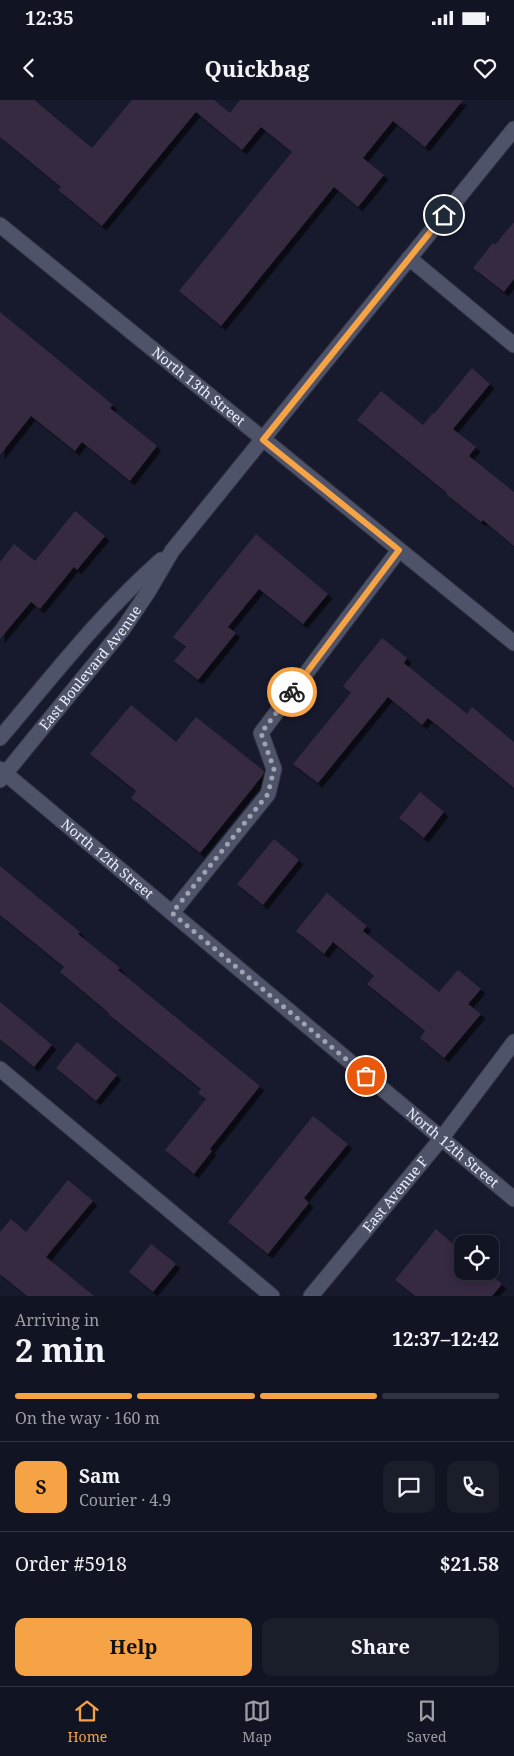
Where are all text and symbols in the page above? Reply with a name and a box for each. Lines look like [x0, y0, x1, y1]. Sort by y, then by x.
text: 12:35 [25, 5, 74, 31]
text: Quickbag [204, 53, 310, 83]
icon: back [15, 54, 43, 82]
icon: heart [471, 54, 499, 82]
pin [423, 194, 465, 236]
icon: home [430, 201, 458, 229]
street label: North 13th Street [148, 342, 250, 430]
street label: East Boulevard Avenue [34, 601, 145, 734]
courier [267, 667, 317, 717]
icon: bike [278, 678, 306, 706]
street label: North 12th Street [57, 814, 158, 903]
pin [345, 1055, 387, 1097]
icon: bag [352, 1062, 380, 1090]
street label: North 12th Street [403, 1103, 503, 1191]
street label: East Avenue F [358, 1152, 432, 1236]
map controls [454, 1235, 499, 1280]
button: locate [454, 1235, 499, 1280]
text: Arriving in [15, 1309, 99, 1331]
text: 12:37–12:42 [392, 1326, 499, 1352]
text: 2 min [15, 1328, 106, 1371]
text: On the way · 160 m [15, 1407, 160, 1429]
button: chat [383, 1461, 435, 1513]
button: phone [447, 1461, 499, 1513]
text: Sam [79, 1463, 120, 1489]
text: S [35, 1474, 47, 1500]
text: Courier · 4.9 [79, 1489, 171, 1511]
text: Order #5918 [15, 1551, 127, 1577]
text: $21.58 [440, 1551, 499, 1577]
button: Help [15, 1618, 252, 1676]
button: Share [262, 1618, 499, 1676]
tab: Home [67, 1697, 107, 1746]
tab: Map [242, 1697, 272, 1746]
tab: Saved [407, 1697, 447, 1746]

